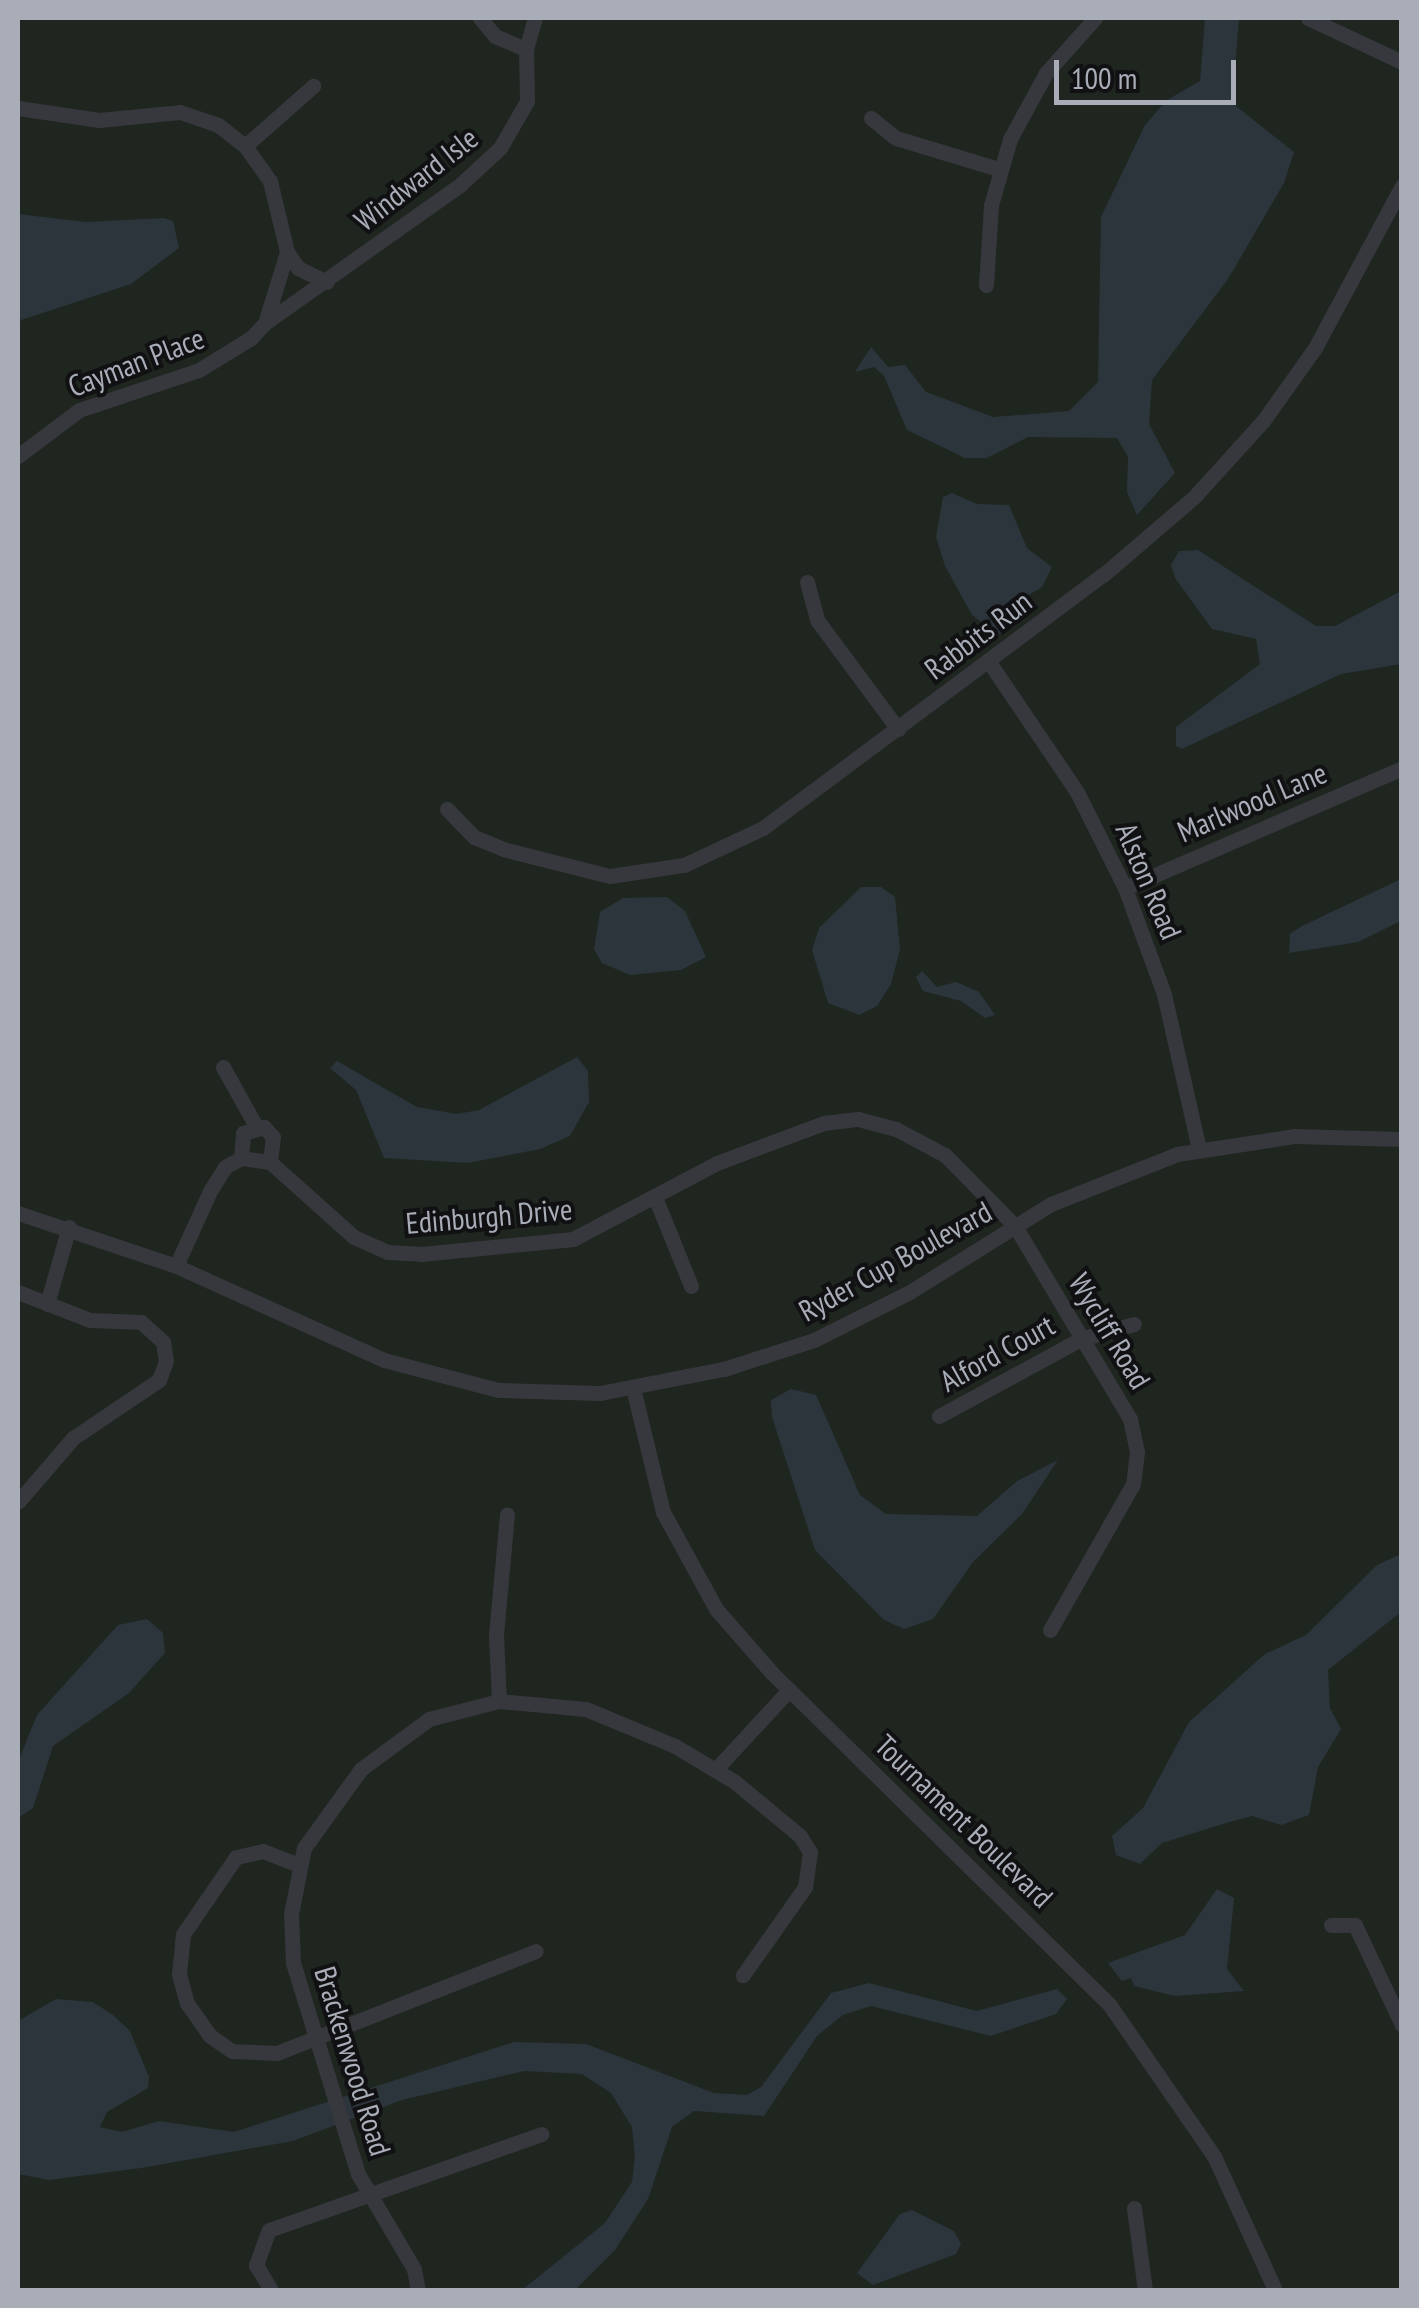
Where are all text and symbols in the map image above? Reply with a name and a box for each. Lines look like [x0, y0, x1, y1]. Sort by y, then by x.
scale bar [1059, 40, 1242, 102]
text: 100 m [1071, 58, 1137, 97]
street label: Windward Isle [347, 120, 485, 238]
street label: Cayman Place [63, 320, 209, 404]
street label: Rabbits Run [918, 583, 1038, 687]
street label: Marlwood Lane [1172, 754, 1332, 850]
street label: Alston Road [1108, 817, 1190, 945]
street label: Edinburgh Drive [404, 1191, 574, 1241]
street label: Ryder Cup Boulevard [792, 1193, 998, 1329]
street label: Wycliff Road [1062, 1267, 1158, 1395]
street label: Alford Court [934, 1307, 1060, 1399]
street label: Tournament Boulevard [868, 1727, 1060, 1915]
street label: Brackenwood Road [307, 1962, 399, 2160]

